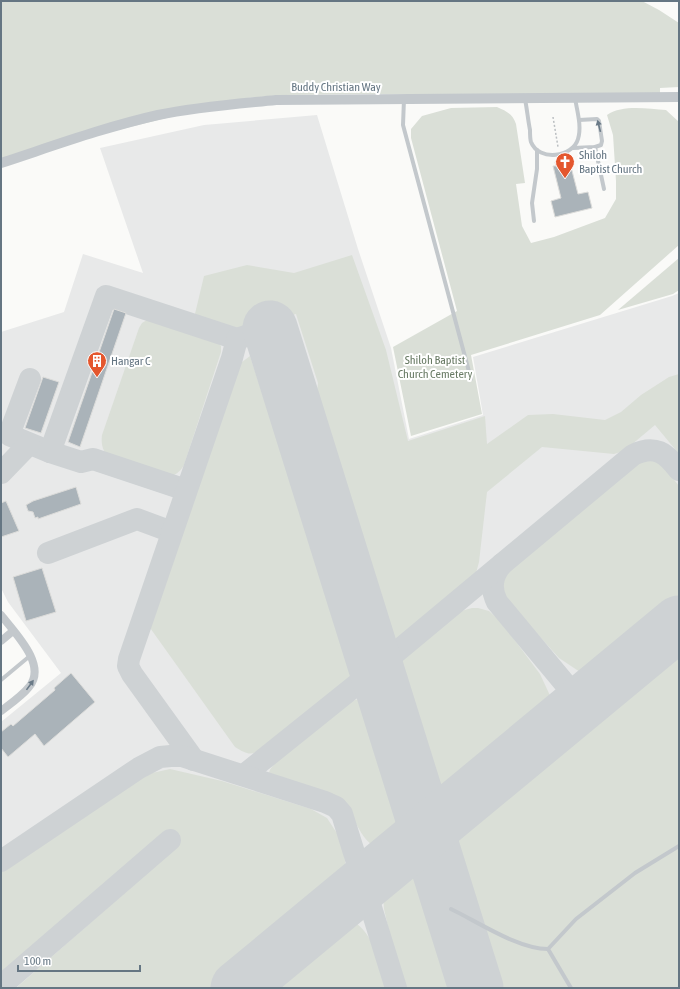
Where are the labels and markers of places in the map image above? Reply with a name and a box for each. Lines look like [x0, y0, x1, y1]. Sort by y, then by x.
place label: Shiloh Baptist Church [579, 148, 642, 176]
church icon: Shiloh Baptist Church [554, 151, 576, 179]
building icon: Hangar C [86, 350, 108, 378]
place label: Hangar C [111, 354, 151, 368]

